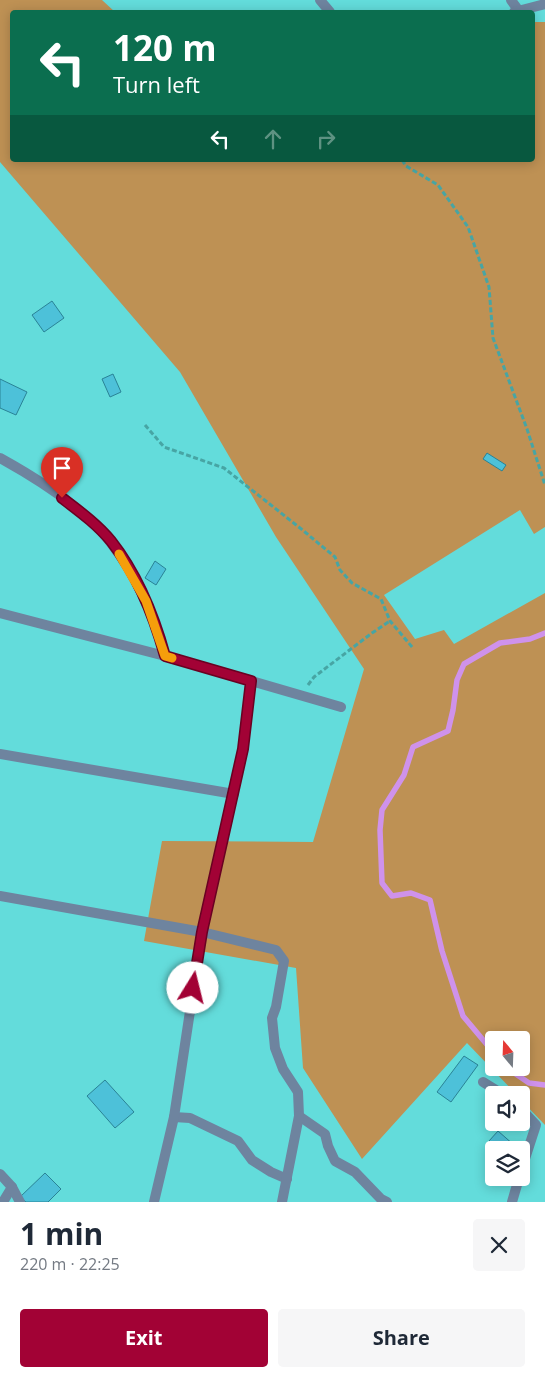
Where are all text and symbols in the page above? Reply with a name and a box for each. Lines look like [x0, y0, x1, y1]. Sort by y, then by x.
text: 120 m [113, 24, 217, 71]
icon: left [30, 30, 95, 95]
text: Turn left [113, 69, 200, 99]
icon: left [206, 125, 234, 153]
icon: ahead [259, 125, 287, 153]
icon: right [312, 125, 340, 153]
pin [41, 447, 83, 498]
icon: arrive [48, 454, 76, 482]
position arrow [166, 961, 218, 1013]
north arrow [485, 1031, 530, 1076]
map controls [485, 1031, 530, 1186]
button: sound [485, 1086, 530, 1131]
button: layers [485, 1141, 530, 1186]
text: 1 min [20, 1213, 103, 1254]
button: close [473, 1219, 525, 1271]
text: 220 m · 22:25 [20, 1253, 120, 1275]
button: Exit [20, 1309, 268, 1367]
button: Share [278, 1309, 525, 1367]

